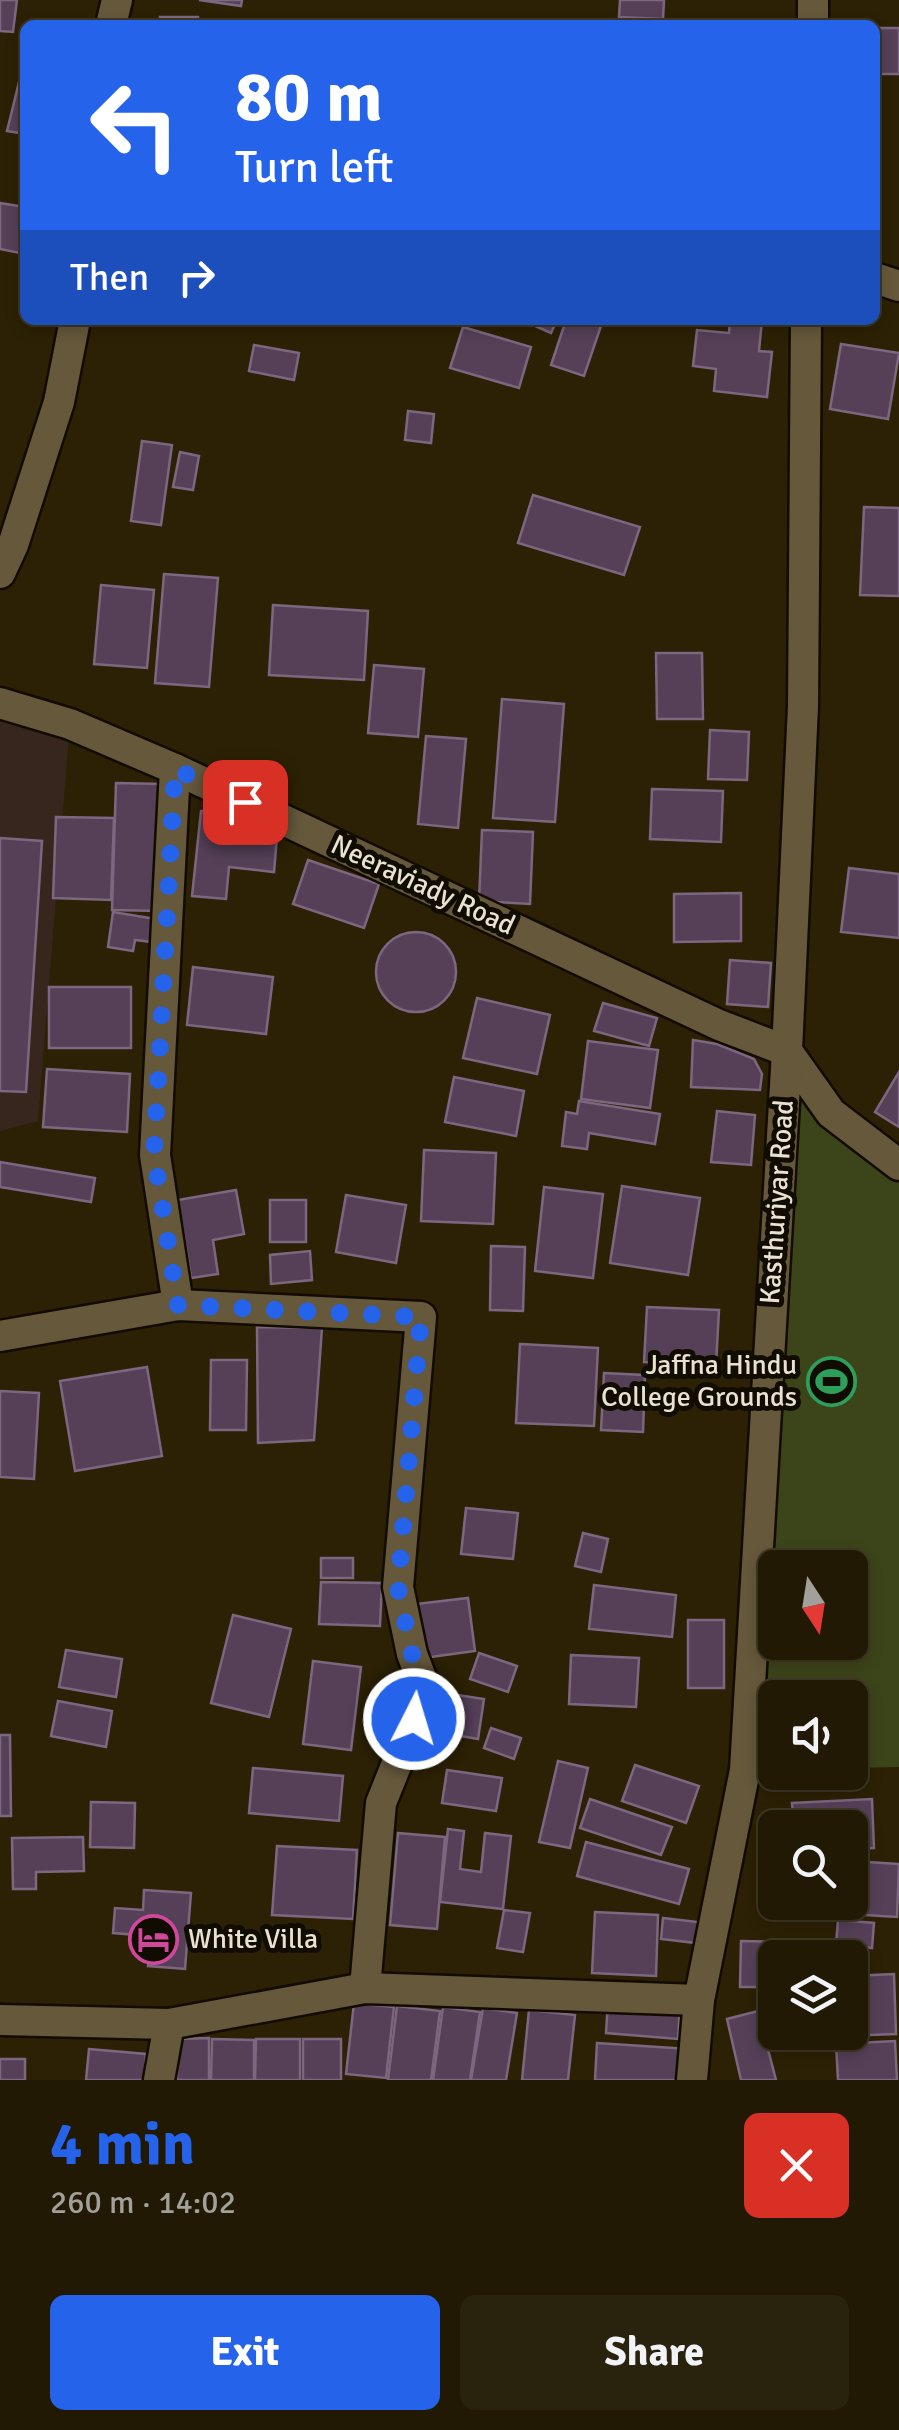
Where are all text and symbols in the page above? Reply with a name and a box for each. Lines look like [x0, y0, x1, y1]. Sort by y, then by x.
text: 80 m [235, 54, 383, 140]
icon: left [70, 60, 200, 190]
text: Turn left [235, 140, 394, 195]
icon: right [169, 250, 224, 305]
text: Then [70, 254, 149, 301]
pin [203, 760, 288, 845]
icon: arrive [218, 775, 273, 830]
street label: Neeraviady Road [326, 828, 520, 942]
street label: Kasthuriyar Road [753, 1099, 801, 1305]
place label: Jaffna Hindu College Grounds [601, 1348, 797, 1414]
sports icon: Jaffna Hindu College Grounds [806, 1355, 858, 1407]
north arrow [758, 1550, 868, 1660]
map controls [758, 1550, 868, 2050]
position arrow [362, 1667, 466, 1771]
button: sound [758, 1680, 868, 1790]
button: search [758, 1810, 868, 1920]
hotel icon: White Villa [127, 1913, 179, 1965]
place label: White Villa [188, 1922, 318, 1956]
button: layers [758, 1940, 868, 2050]
text: 4 min [50, 2108, 195, 2182]
button: close [744, 2113, 849, 2218]
text: 260 m · 14:02 [50, 2183, 236, 2222]
button: Exit [50, 2295, 440, 2410]
button: Share [460, 2295, 849, 2410]

